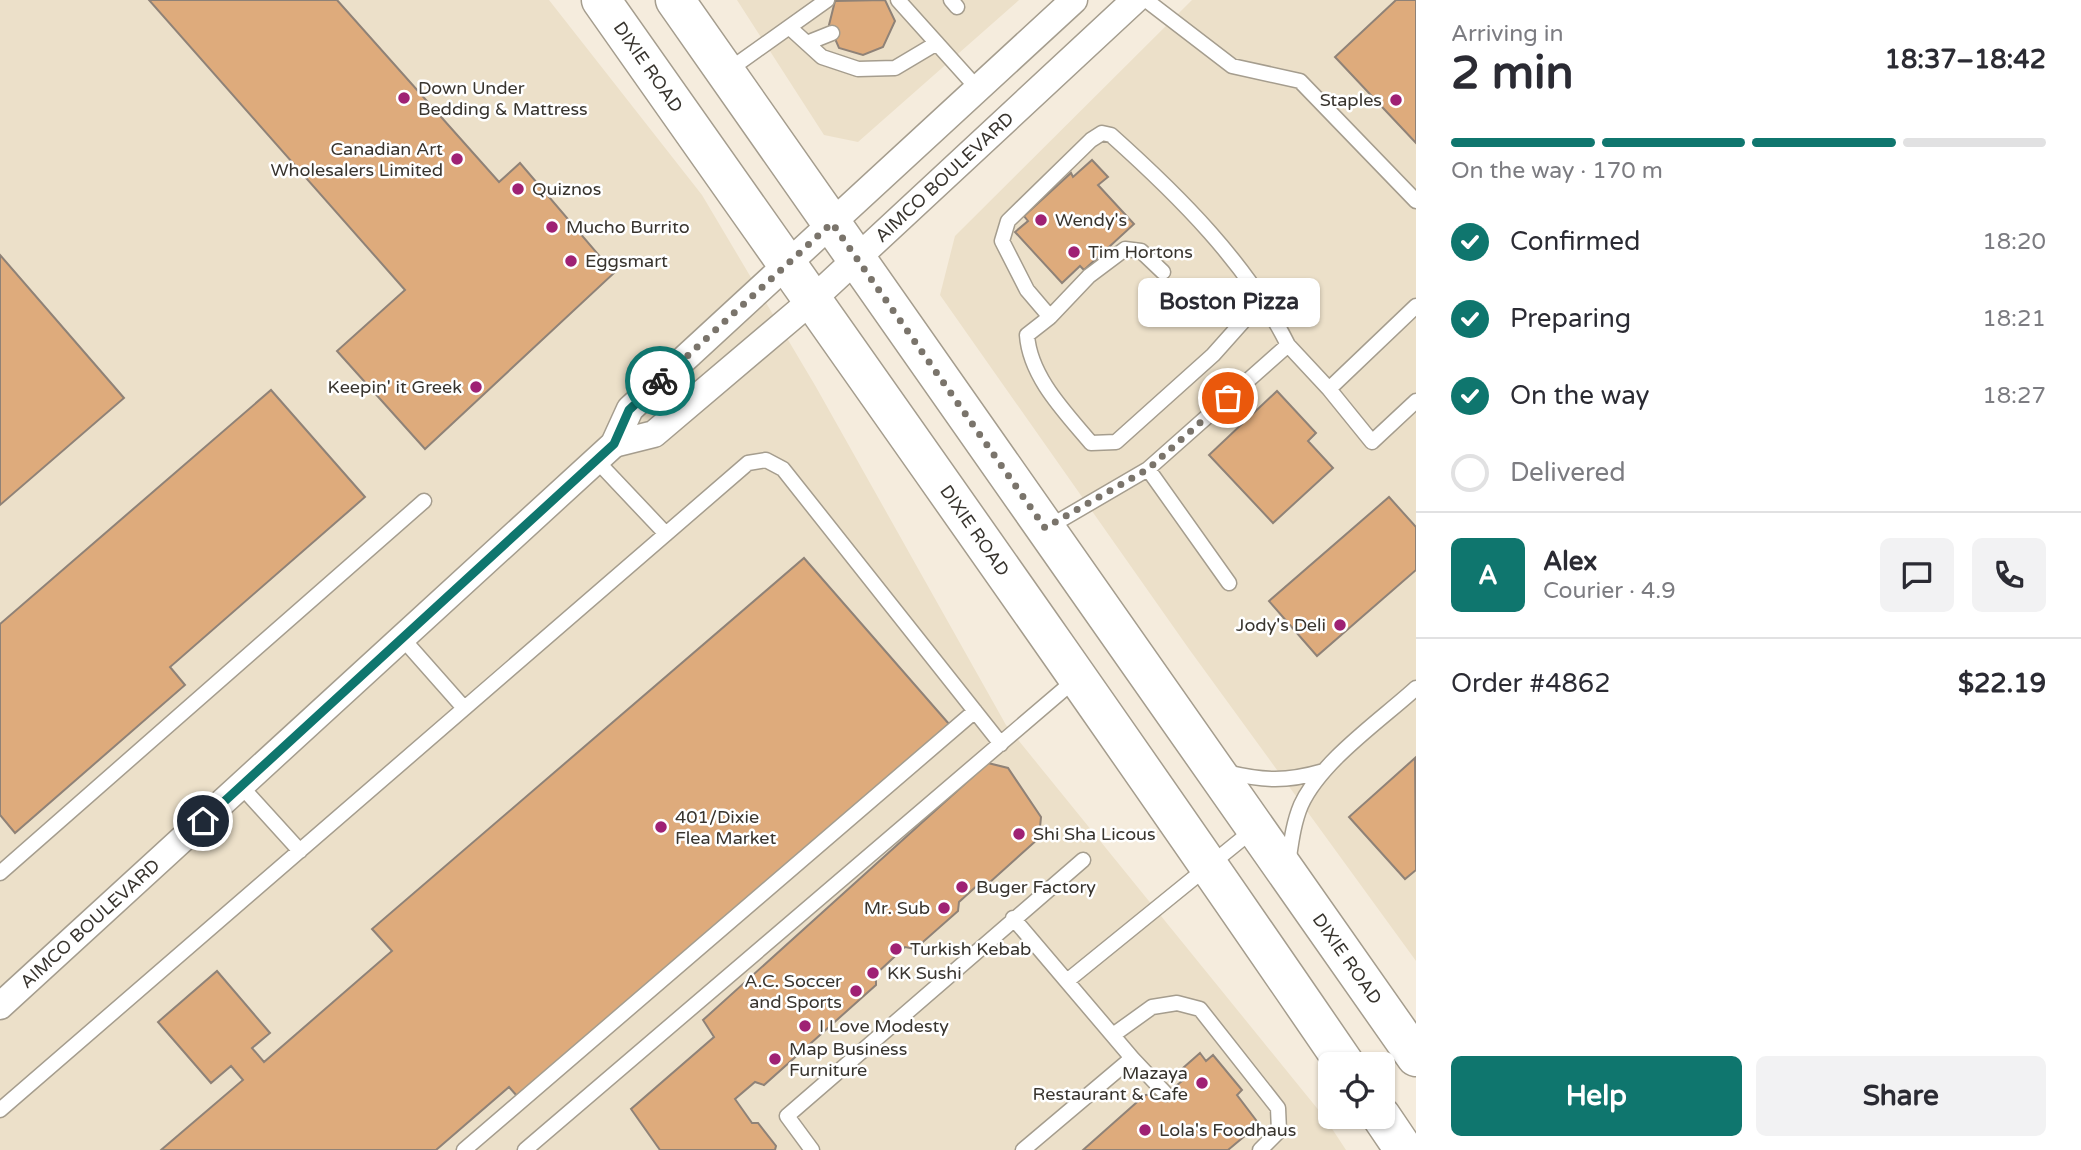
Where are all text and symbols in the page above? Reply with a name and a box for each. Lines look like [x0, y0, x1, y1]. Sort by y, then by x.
street label: DIXIE ROAD [609, 17, 688, 117]
text: Arriving in [1451, 20, 1564, 48]
text: 18:37–18:42 [1885, 44, 2046, 75]
text: 2 min [1451, 46, 1574, 101]
place label: Down Under Bedding & Mattress [418, 77, 588, 120]
place label: Staples [1320, 89, 1382, 111]
marker: Down Under Bedding & Mattress [396, 90, 412, 106]
marker: Staples [1388, 92, 1404, 108]
street label: AIMCO BOULEVARD [870, 107, 1018, 247]
place label: Canadian Art Wholesalers Limited [270, 138, 443, 181]
marker: Canadian Art Wholesalers Limited [449, 151, 465, 167]
text: On the way · 170 m [1451, 157, 1663, 185]
place label: Quiznos [532, 178, 601, 200]
marker: Quiznos [510, 181, 526, 197]
place label: Wendy's [1055, 209, 1127, 231]
marker: Wendy's [1033, 212, 1049, 228]
place label: Mucho Burrito [566, 216, 690, 238]
marker: Mucho Burrito [544, 219, 560, 235]
icon: check [1451, 223, 1489, 261]
text: Confirmed [1510, 226, 1640, 257]
text: 18:20 [1982, 228, 2046, 256]
place label: Tim Hortons [1088, 241, 1193, 263]
marker: Tim Hortons [1066, 244, 1082, 260]
place label: Eggsmart [585, 250, 668, 272]
marker: Eggsmart [563, 253, 579, 269]
callout: Boston Pizza [1137, 279, 1319, 328]
text: Boston Pizza [1159, 288, 1299, 316]
icon: check [1451, 300, 1489, 338]
text: Preparing [1510, 303, 1631, 334]
text: 18:21 [1982, 305, 2046, 333]
courier [625, 346, 695, 416]
icon: bike [641, 362, 679, 400]
pin [1198, 368, 1258, 428]
place label: Keepin' it Greek [328, 376, 462, 398]
icon: check [1451, 377, 1489, 415]
marker: Keepin' it Greek [468, 379, 484, 395]
icon: bag [1209, 379, 1247, 417]
text: On the way [1510, 380, 1650, 411]
text: 18:27 [1982, 382, 2046, 410]
text: Delivered [1510, 457, 1626, 488]
street label: DIXIE ROAD [935, 481, 1014, 580]
button: chat [1880, 538, 1954, 612]
button: phone [1972, 538, 2046, 612]
text: Alex [1543, 546, 1597, 577]
text: A [1478, 560, 1498, 591]
text: Courier · 4.9 [1543, 577, 1676, 605]
place label: Jody's Deli [1236, 614, 1326, 636]
marker: Jody's Deli [1332, 617, 1348, 633]
text: Order #4862 [1451, 668, 1611, 699]
text: $22.19 [1958, 668, 2046, 699]
pin [173, 791, 233, 851]
icon: home [184, 802, 222, 840]
place label: 401/Dixie Flea Market [675, 806, 777, 849]
marker: 401/Dixie Flea Market [653, 819, 669, 835]
place label: Shi Sha Licous [1033, 823, 1156, 845]
marker: Shi Sha Licous [1011, 826, 1027, 842]
street label: AIMCO BOULEVARD [16, 854, 164, 993]
place label: Buger Factory [976, 876, 1096, 898]
marker: Buger Factory [954, 879, 970, 895]
place label: Mr. Sub [864, 897, 930, 919]
marker: Mr. Sub [936, 900, 952, 916]
street label: DIXIE ROAD [1308, 909, 1387, 1009]
place label: Turkish Kebab [910, 938, 1031, 960]
marker: Turkish Kebab [888, 941, 904, 957]
place label: KK Sushi [887, 962, 962, 984]
marker: KK Sushi [865, 965, 881, 981]
place label: A.C. Soccer and Sports [744, 970, 842, 1013]
marker: A.C. Soccer and Sports [848, 983, 864, 999]
place label: I Love Modesty [819, 1015, 949, 1037]
marker: I Love Modesty [797, 1018, 813, 1034]
place label: Map Business Furniture [789, 1038, 907, 1081]
marker: Map Business Furniture [767, 1051, 783, 1067]
map controls [1318, 1052, 1395, 1129]
button: locate [1318, 1052, 1395, 1129]
button: Help [1451, 1056, 1742, 1136]
button: Share [1756, 1056, 2046, 1136]
place label: Mazaya Restaurant & Cafe [1032, 1062, 1188, 1105]
marker: Mazaya Restaurant & Cafe [1194, 1075, 1210, 1091]
place label: Lola's Foodhaus [1159, 1119, 1296, 1141]
marker: Lola's Foodhaus [1137, 1122, 1153, 1138]

